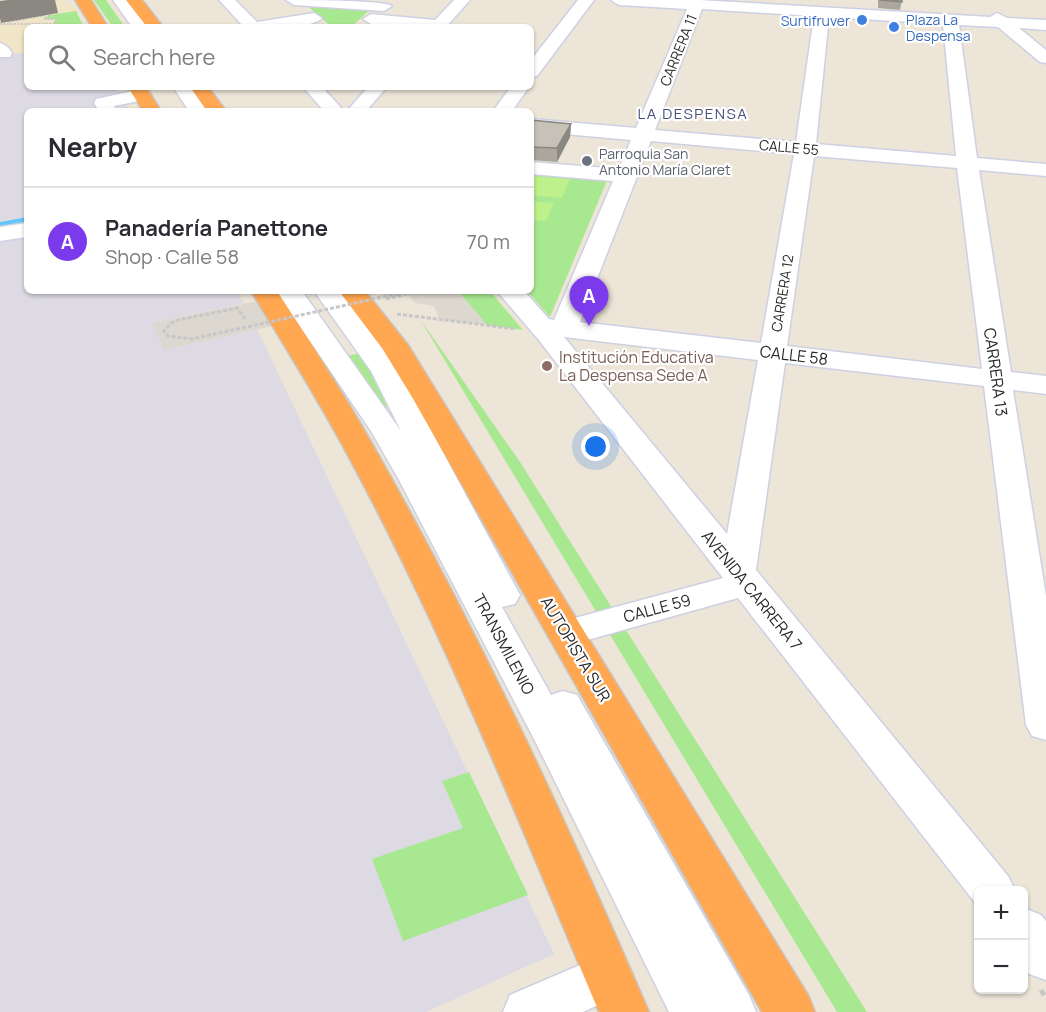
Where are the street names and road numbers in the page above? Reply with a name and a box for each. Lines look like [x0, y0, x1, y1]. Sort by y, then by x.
street label: CARRERA 11 [655, 11, 701, 89]
street label: CALLE 55 [758, 135, 820, 159]
street label: CARRERA 12 [767, 253, 797, 333]
street label: CARRERA 13 [979, 326, 1013, 418]
street label: CALLE 58 [759, 340, 829, 370]
street label: AVENIDA CARRERA 7 [697, 525, 807, 655]
street label: CALLE 59 [621, 588, 693, 628]
street label: TRANSMILENIO [468, 590, 540, 699]
street label: AUTOPISTA SUR [536, 592, 616, 706]

